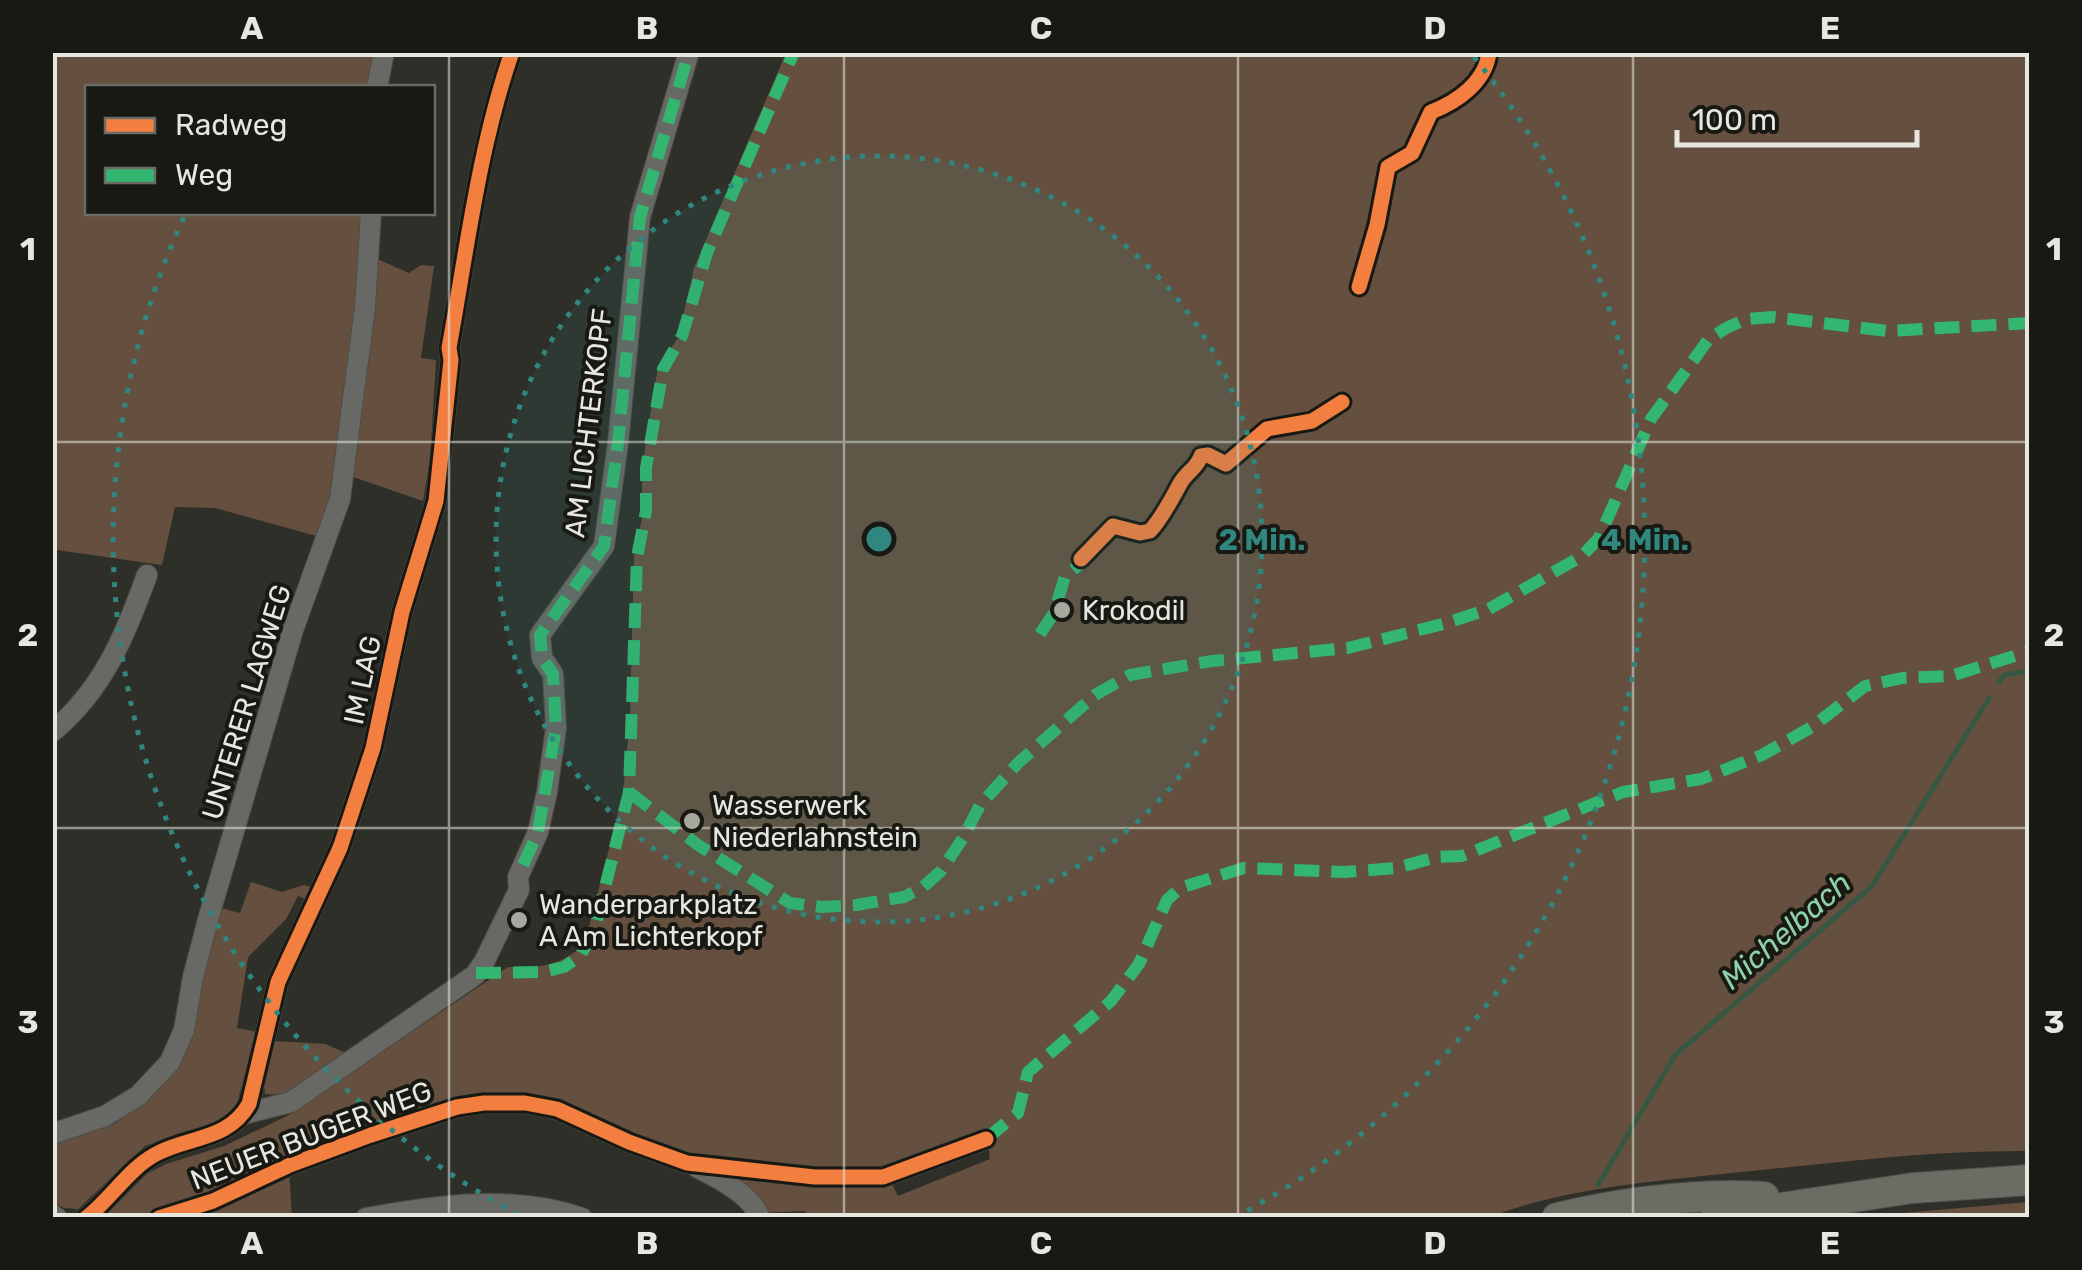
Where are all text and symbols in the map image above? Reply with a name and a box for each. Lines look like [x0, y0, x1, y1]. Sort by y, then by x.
text: A [241, 9, 264, 47]
text: B [636, 9, 658, 47]
text: C [1030, 9, 1052, 47]
text: D [1424, 9, 1446, 47]
text: E [1820, 9, 1840, 47]
legend [85, 85, 435, 215]
scale bar [1677, 85, 1917, 147]
text: 100 m [1692, 102, 1777, 138]
text: Radweg [175, 107, 287, 143]
text: Weg [175, 157, 233, 193]
text: 1 [20, 230, 36, 268]
text: 1 [2046, 230, 2062, 268]
street label: AM LICHTERKOPF [558, 307, 619, 539]
centre of rings [861, 521, 897, 557]
text: 2 Min. [1218, 522, 1306, 558]
text: 4 Min. [1601, 522, 1689, 558]
street label: UNTERER LAGWEG [195, 581, 298, 824]
place label: Krokodil [1082, 594, 1185, 627]
marker: Krokodil [1051, 599, 1073, 621]
text: 2 [18, 616, 38, 654]
text: 2 [2044, 616, 2064, 654]
street label: IM LAG [337, 633, 388, 728]
place label: Wasserwerk Niederlahnstein [712, 789, 918, 854]
marker: Wasserwerk Niederlahnstein [681, 810, 703, 832]
water label: Michelbach [1714, 865, 1858, 997]
place label: Wanderparkplatz A Am Lichterkopf [539, 888, 763, 953]
marker: Wanderparkplatz A Am Lichterkopf [508, 909, 530, 931]
text: 3 [17, 1003, 39, 1041]
text: 3 [2043, 1003, 2065, 1041]
street label: NEUER BUGER WEG [186, 1074, 436, 1197]
text: A [241, 1224, 264, 1262]
text: B [636, 1224, 658, 1262]
text: C [1030, 1224, 1052, 1262]
text: D [1424, 1224, 1446, 1262]
text: E [1820, 1224, 1840, 1262]

